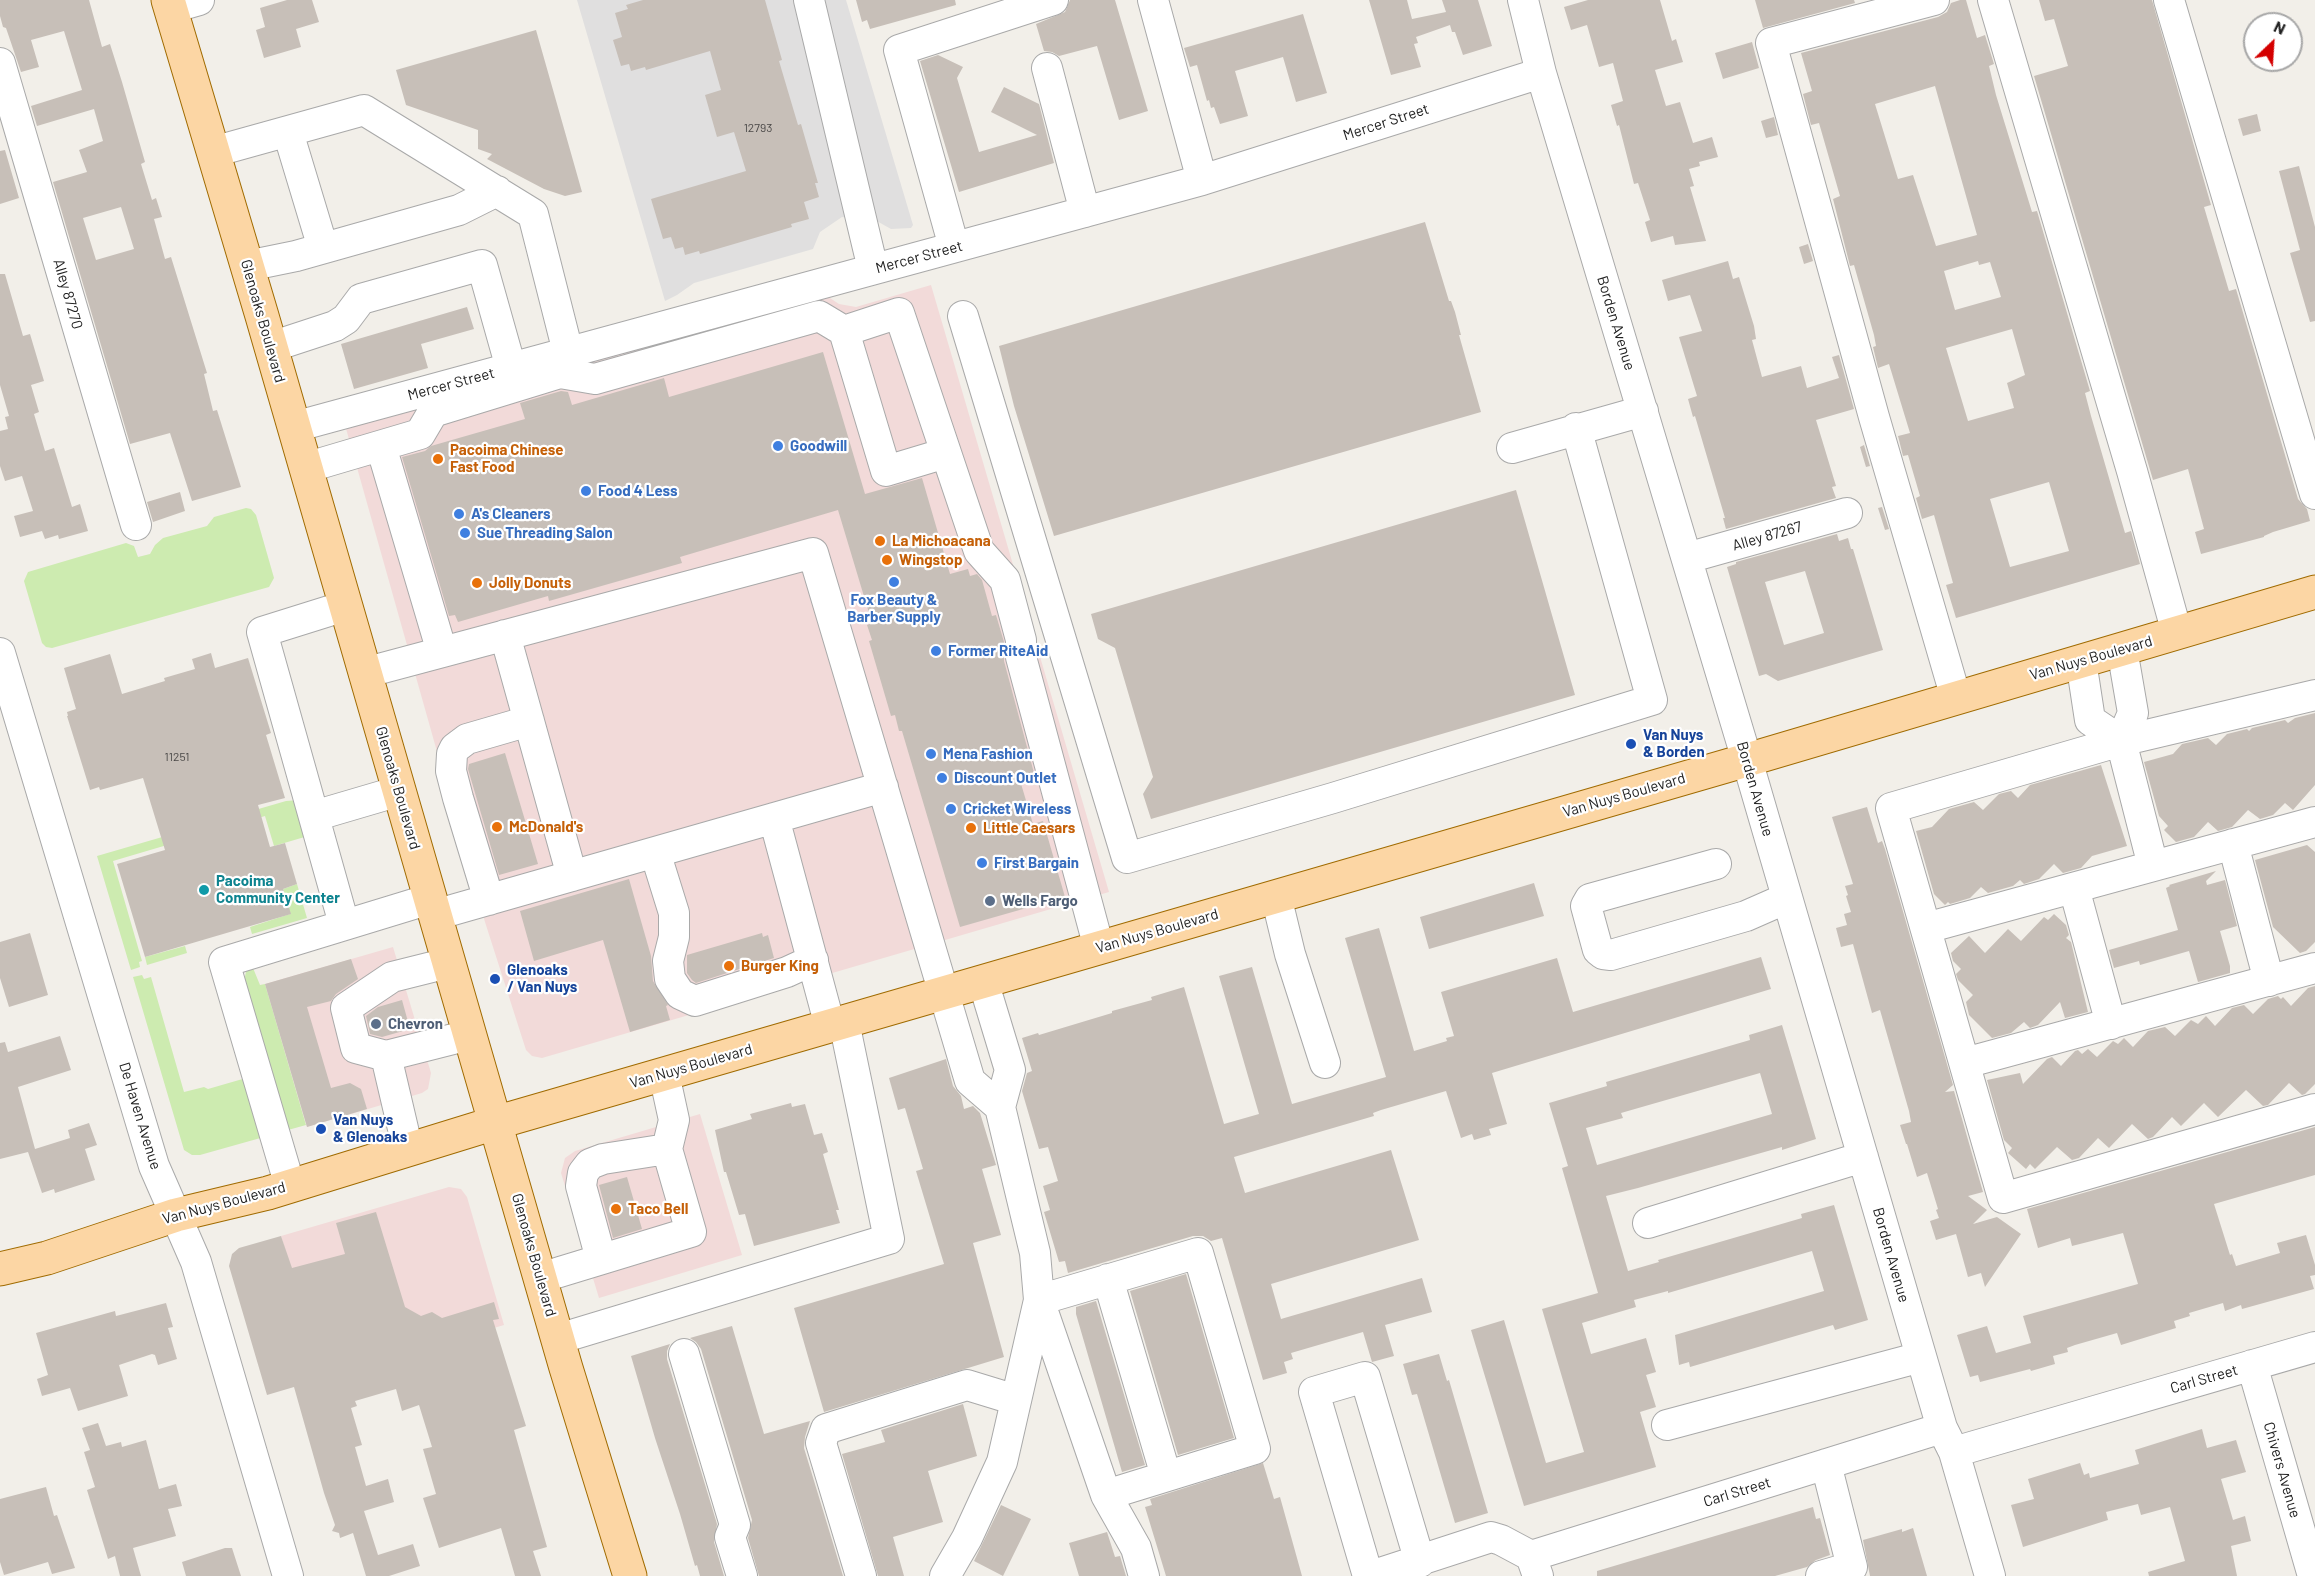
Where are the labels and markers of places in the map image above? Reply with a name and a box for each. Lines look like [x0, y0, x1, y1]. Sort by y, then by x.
place label: Goodwill [790, 437, 847, 455]
marker: Goodwill [771, 439, 785, 453]
place label: Pacoima Chinese Fast Food [450, 441, 563, 476]
marker: Pacoima Chinese Fast Food [431, 452, 445, 466]
place label: Food 4 Less [598, 482, 677, 500]
marker: Food 4 Less [579, 484, 593, 498]
place label: A's Cleaners [471, 505, 551, 523]
marker: A's Cleaners [452, 507, 466, 521]
place label: Sue Threading Salon [477, 524, 613, 542]
marker: Sue Threading Salon [458, 526, 472, 540]
place label: La Michoacana [892, 532, 991, 550]
marker: La Michoacana [873, 534, 887, 548]
place label: Wingstop [899, 551, 962, 569]
marker: Wingstop [880, 553, 894, 567]
place label: Jolly Donuts [489, 574, 571, 592]
marker: Fox Beauty & Barber Supply [887, 575, 901, 589]
marker: Jolly Donuts [470, 576, 484, 590]
place label: Fox Beauty & Barber Supply [847, 591, 941, 626]
place label: Former RiteAid [948, 642, 1048, 660]
marker: Former RiteAid [929, 644, 943, 658]
place label: Van Nuys & Borden [1643, 726, 1705, 761]
marker: Van Nuys & Borden [1624, 737, 1638, 751]
place label: Mena Fashion [943, 745, 1033, 763]
marker: Mena Fashion [924, 747, 938, 761]
place label: Discount Outlet [954, 769, 1057, 787]
marker: Discount Outlet [935, 771, 949, 785]
place label: Cricket Wireless [963, 800, 1071, 818]
marker: Cricket Wireless [944, 802, 958, 816]
place label: McDonald's [509, 818, 583, 836]
place label: Little Caesars [983, 819, 1075, 837]
marker: McDonald's [490, 820, 504, 834]
marker: Little Caesars [964, 821, 978, 835]
place label: First Bargain [994, 854, 1079, 872]
marker: First Bargain [975, 856, 989, 870]
place label: Pacoima Community Center [216, 872, 340, 907]
marker: Pacoima Community Center [197, 883, 211, 897]
place label: Wells Fargo [1002, 892, 1078, 910]
marker: Wells Fargo [983, 894, 997, 908]
place label: Burger King [741, 957, 819, 975]
marker: Burger King [722, 959, 736, 973]
place label: Glenoaks / Van Nuys [507, 961, 577, 996]
marker: Glenoaks / Van Nuys [488, 972, 502, 986]
place label: Chevron [388, 1015, 443, 1033]
marker: Chevron [369, 1017, 383, 1031]
place label: Van Nuys & Glenoaks [333, 1111, 407, 1146]
marker: Van Nuys & Glenoaks [314, 1122, 328, 1136]
place label: Taco Bell [628, 1200, 688, 1218]
marker: Taco Bell [609, 1202, 623, 1216]

